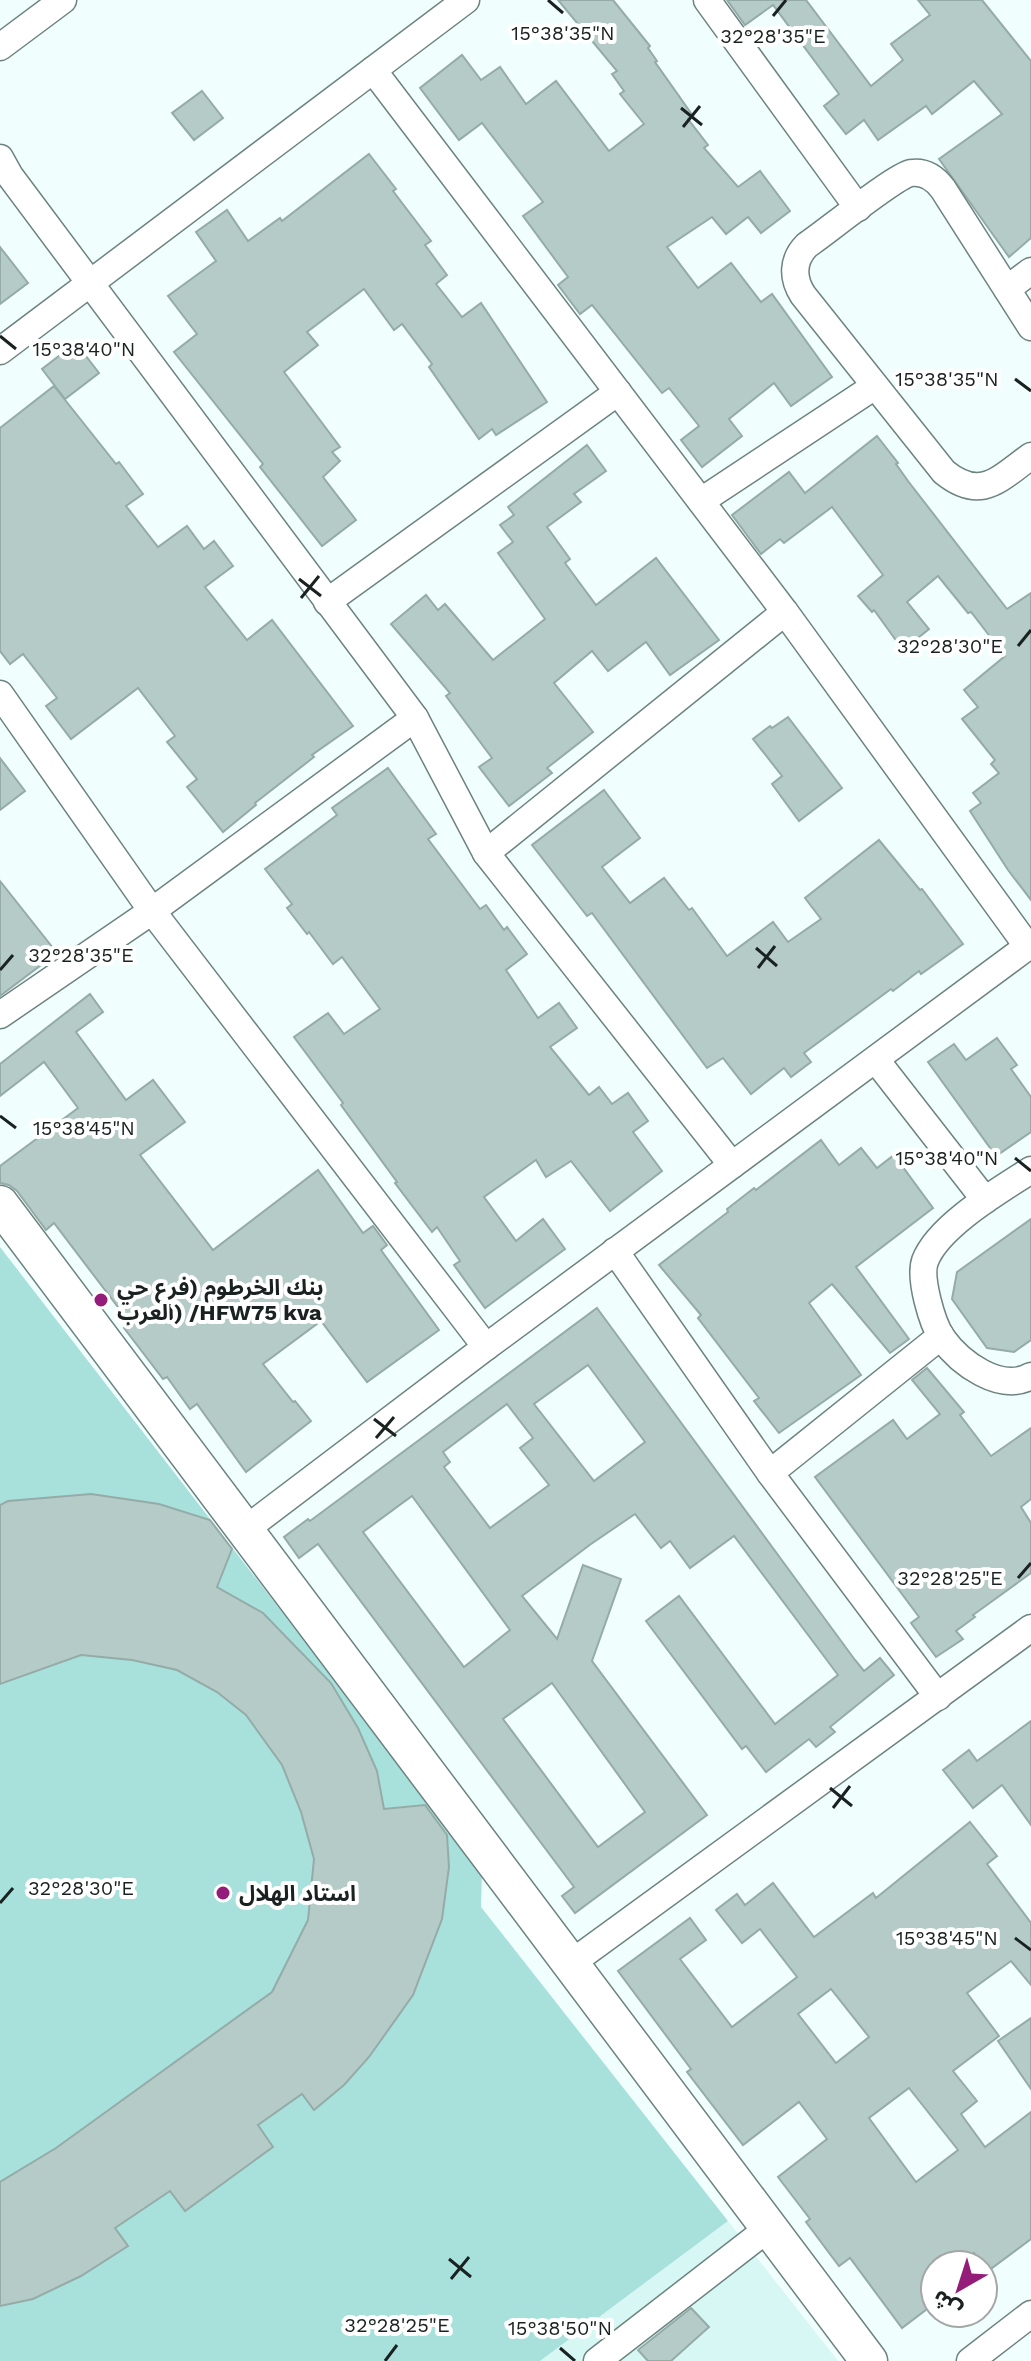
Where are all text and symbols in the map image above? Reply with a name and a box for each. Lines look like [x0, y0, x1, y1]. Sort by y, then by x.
text: 15°38'35"N [511, 21, 615, 45]
text: 32°28'35"E [720, 24, 826, 48]
text: 15°38'40"N [33, 337, 135, 361]
text: 15°38'35"N [895, 367, 999, 391]
text: 32°28'30"E [897, 634, 1003, 658]
text: 32°28'35"E [28, 943, 134, 967]
text: 15°38'45"N [33, 1116, 135, 1140]
text: 15°38'40"N [896, 1146, 998, 1170]
place label: بنك الخرطوم (فرع حي العرب) /HFW75 kva [117, 1275, 323, 1325]
marker: بنك الخرطوم (فرع حي العرب) /HFW75 kva [92, 1291, 110, 1309]
text: 32°28'25"E [897, 1566, 1003, 1590]
text: 32°28'30"E [28, 1876, 134, 1900]
place label: استاد الهلال [239, 1881, 356, 1906]
marker: استاد الهلال [214, 1884, 232, 1902]
text: 15°38'45"N [896, 1926, 998, 1950]
north arrow [919, 2249, 999, 2329]
text: ش [927, 2285, 966, 2323]
text: 32°28'25"E [344, 2313, 450, 2337]
text: 15°38'50"N [508, 2316, 612, 2340]

